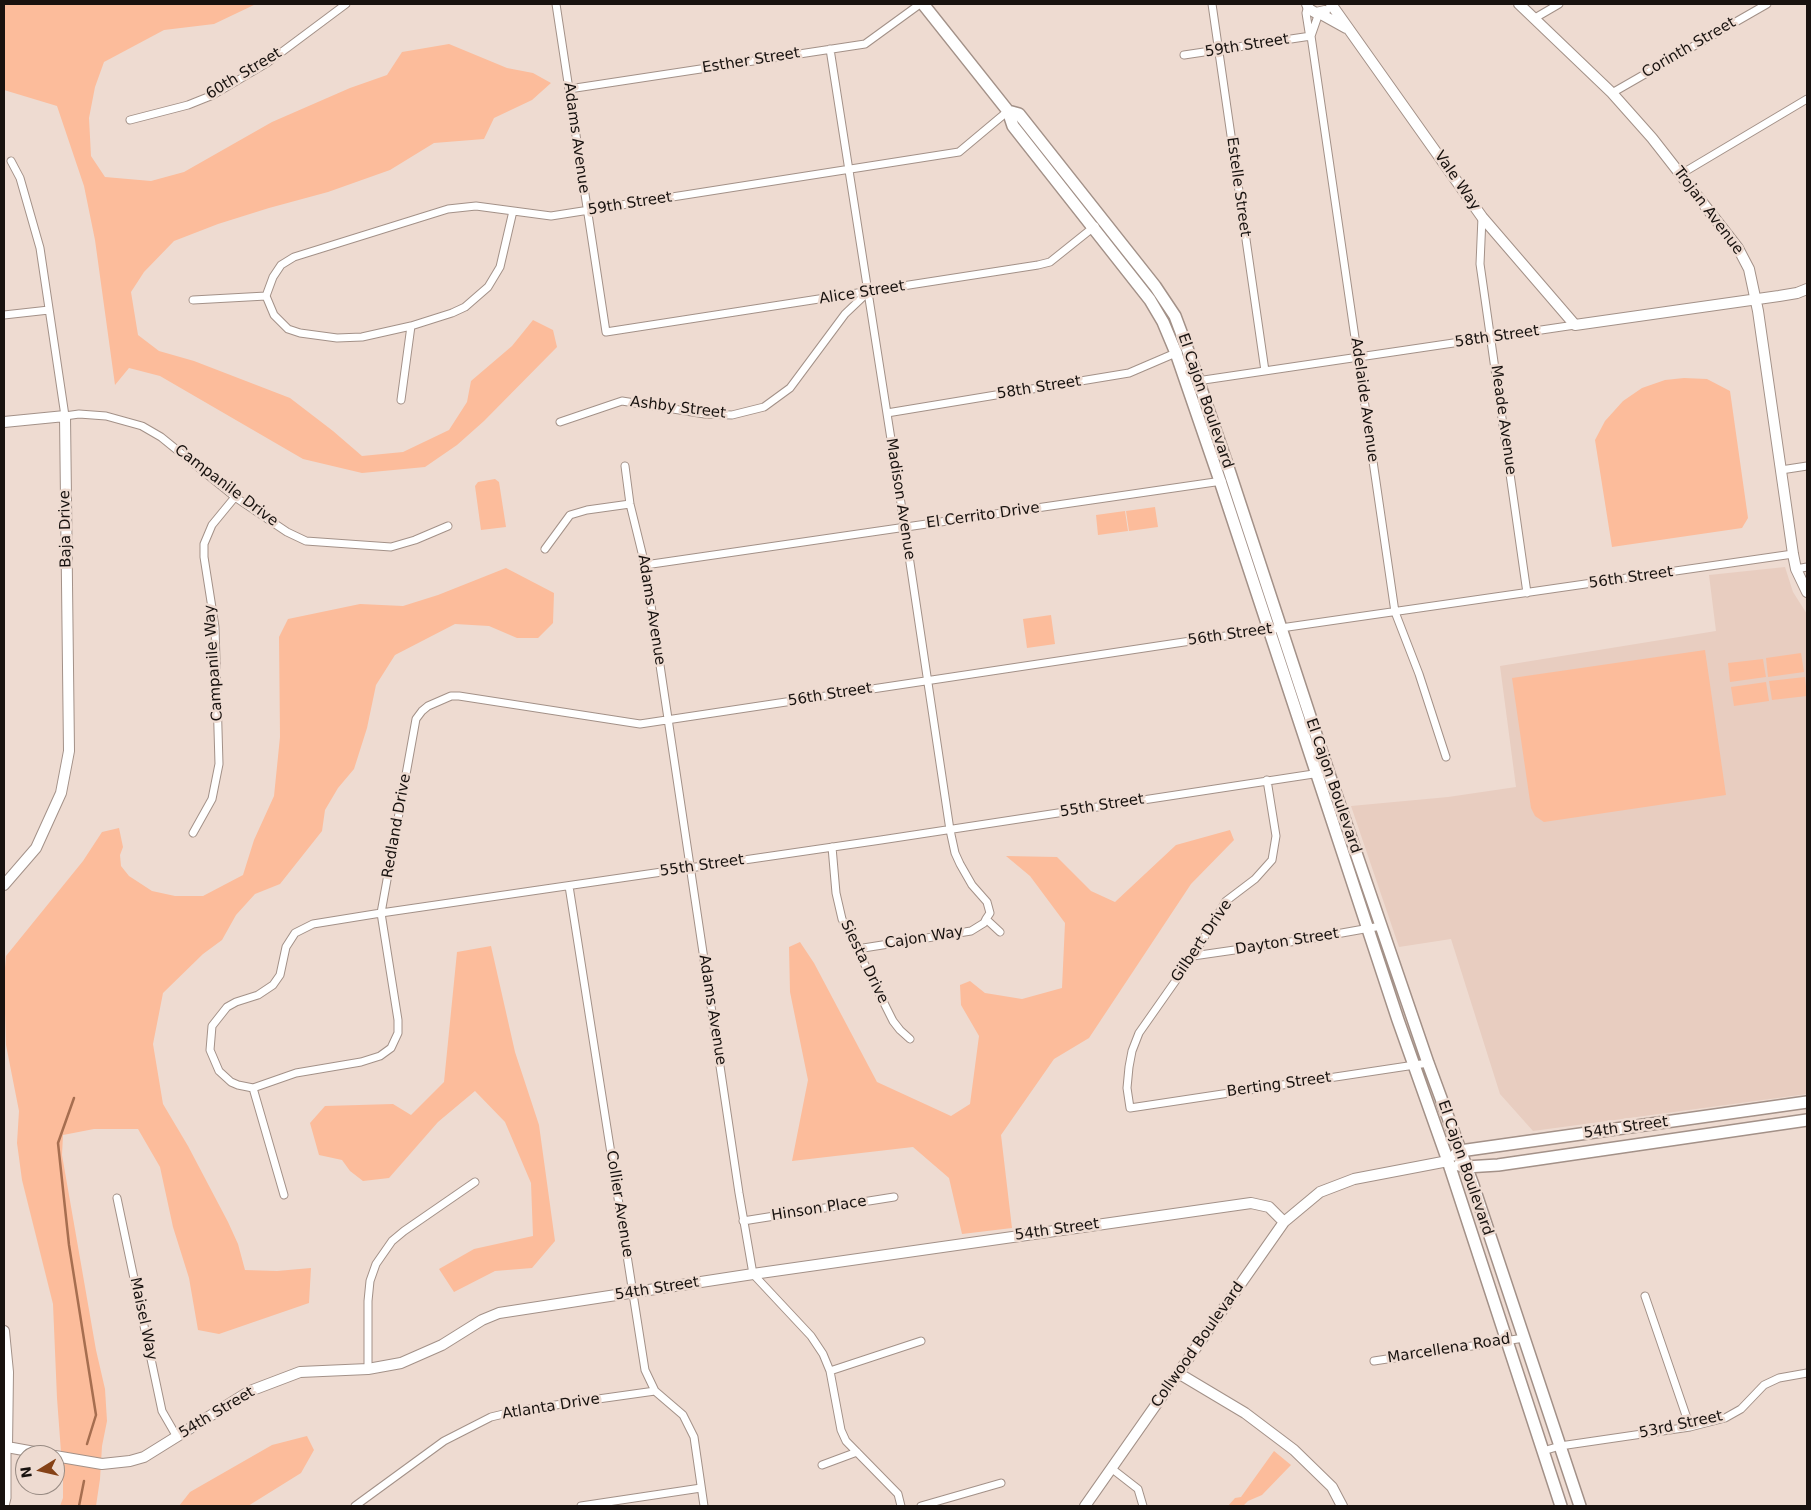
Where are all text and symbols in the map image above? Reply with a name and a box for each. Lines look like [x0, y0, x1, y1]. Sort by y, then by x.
street label: Corinth Street [1639, 14, 1739, 82]
street label: 59th Street [1204, 30, 1290, 62]
street label: 60th Street [203, 44, 285, 104]
street label: Esther Street [701, 44, 801, 78]
street label: Adams Avenue [559, 81, 593, 195]
street label: Estelle Street [1222, 136, 1254, 238]
street label: Vale Way [1430, 148, 1484, 214]
street label: Trojan Avenue [1669, 164, 1747, 258]
street label: 59th Street [587, 188, 673, 220]
street label: Alice Street [818, 277, 906, 309]
street label: 58th Street [1454, 322, 1540, 352]
street label: El Cajon Boulevard [1173, 331, 1237, 471]
street label: Adelaide Avenue [1346, 337, 1382, 463]
street label: Meade Avenue [1486, 364, 1520, 476]
street label: 58th Street [996, 372, 1082, 404]
street label: Ashby Street [629, 393, 727, 423]
street label: Madison Avenue [882, 437, 918, 561]
street label: Campanile Drive [171, 441, 281, 531]
street label: Baja Drive [56, 490, 76, 568]
street label: El Cerrito Drive [925, 499, 1041, 533]
street label: Adams Avenue [633, 553, 669, 667]
street label: 56th Street [1588, 563, 1674, 593]
street label: Campanile Way [201, 604, 227, 722]
street label: 56th Street [1187, 620, 1273, 650]
street label: 56th Street [787, 679, 873, 711]
street label: El Cajon Boulevard [1301, 716, 1365, 856]
street label: Redland Drive [379, 772, 415, 880]
street label: 55th Street [1059, 790, 1145, 822]
street label: 55th Street [659, 851, 745, 881]
street label: Gilbert Drive [1168, 896, 1236, 986]
street label: Siesta Drive [836, 917, 892, 1007]
street label: Cajon Way [883, 923, 965, 953]
street label: Dayton Street [1234, 925, 1340, 959]
street label: Adams Avenue [694, 953, 730, 1067]
street label: Berting Street [1226, 1069, 1332, 1101]
street label: El Cajon Boulevard [1433, 1098, 1497, 1238]
street label: 54th Street [1583, 1113, 1669, 1143]
street label: Collier Avenue [602, 1149, 636, 1259]
street label: Hinson Place [770, 1193, 868, 1225]
street label: 54th Street [1014, 1215, 1100, 1245]
street label: 54th Street [614, 1273, 700, 1305]
street label: Maisel Way [125, 1276, 161, 1362]
street label: Collwood Boulevard [1148, 1279, 1248, 1411]
street label: Marcellena Road [1386, 1330, 1512, 1368]
street label: 54th Street [176, 1383, 258, 1443]
street label: Atlanta Drive [501, 1390, 601, 1424]
street label: 53rd Street [1638, 1407, 1724, 1443]
north arrow [15, 1445, 65, 1495]
text: N [17, 1465, 35, 1479]

